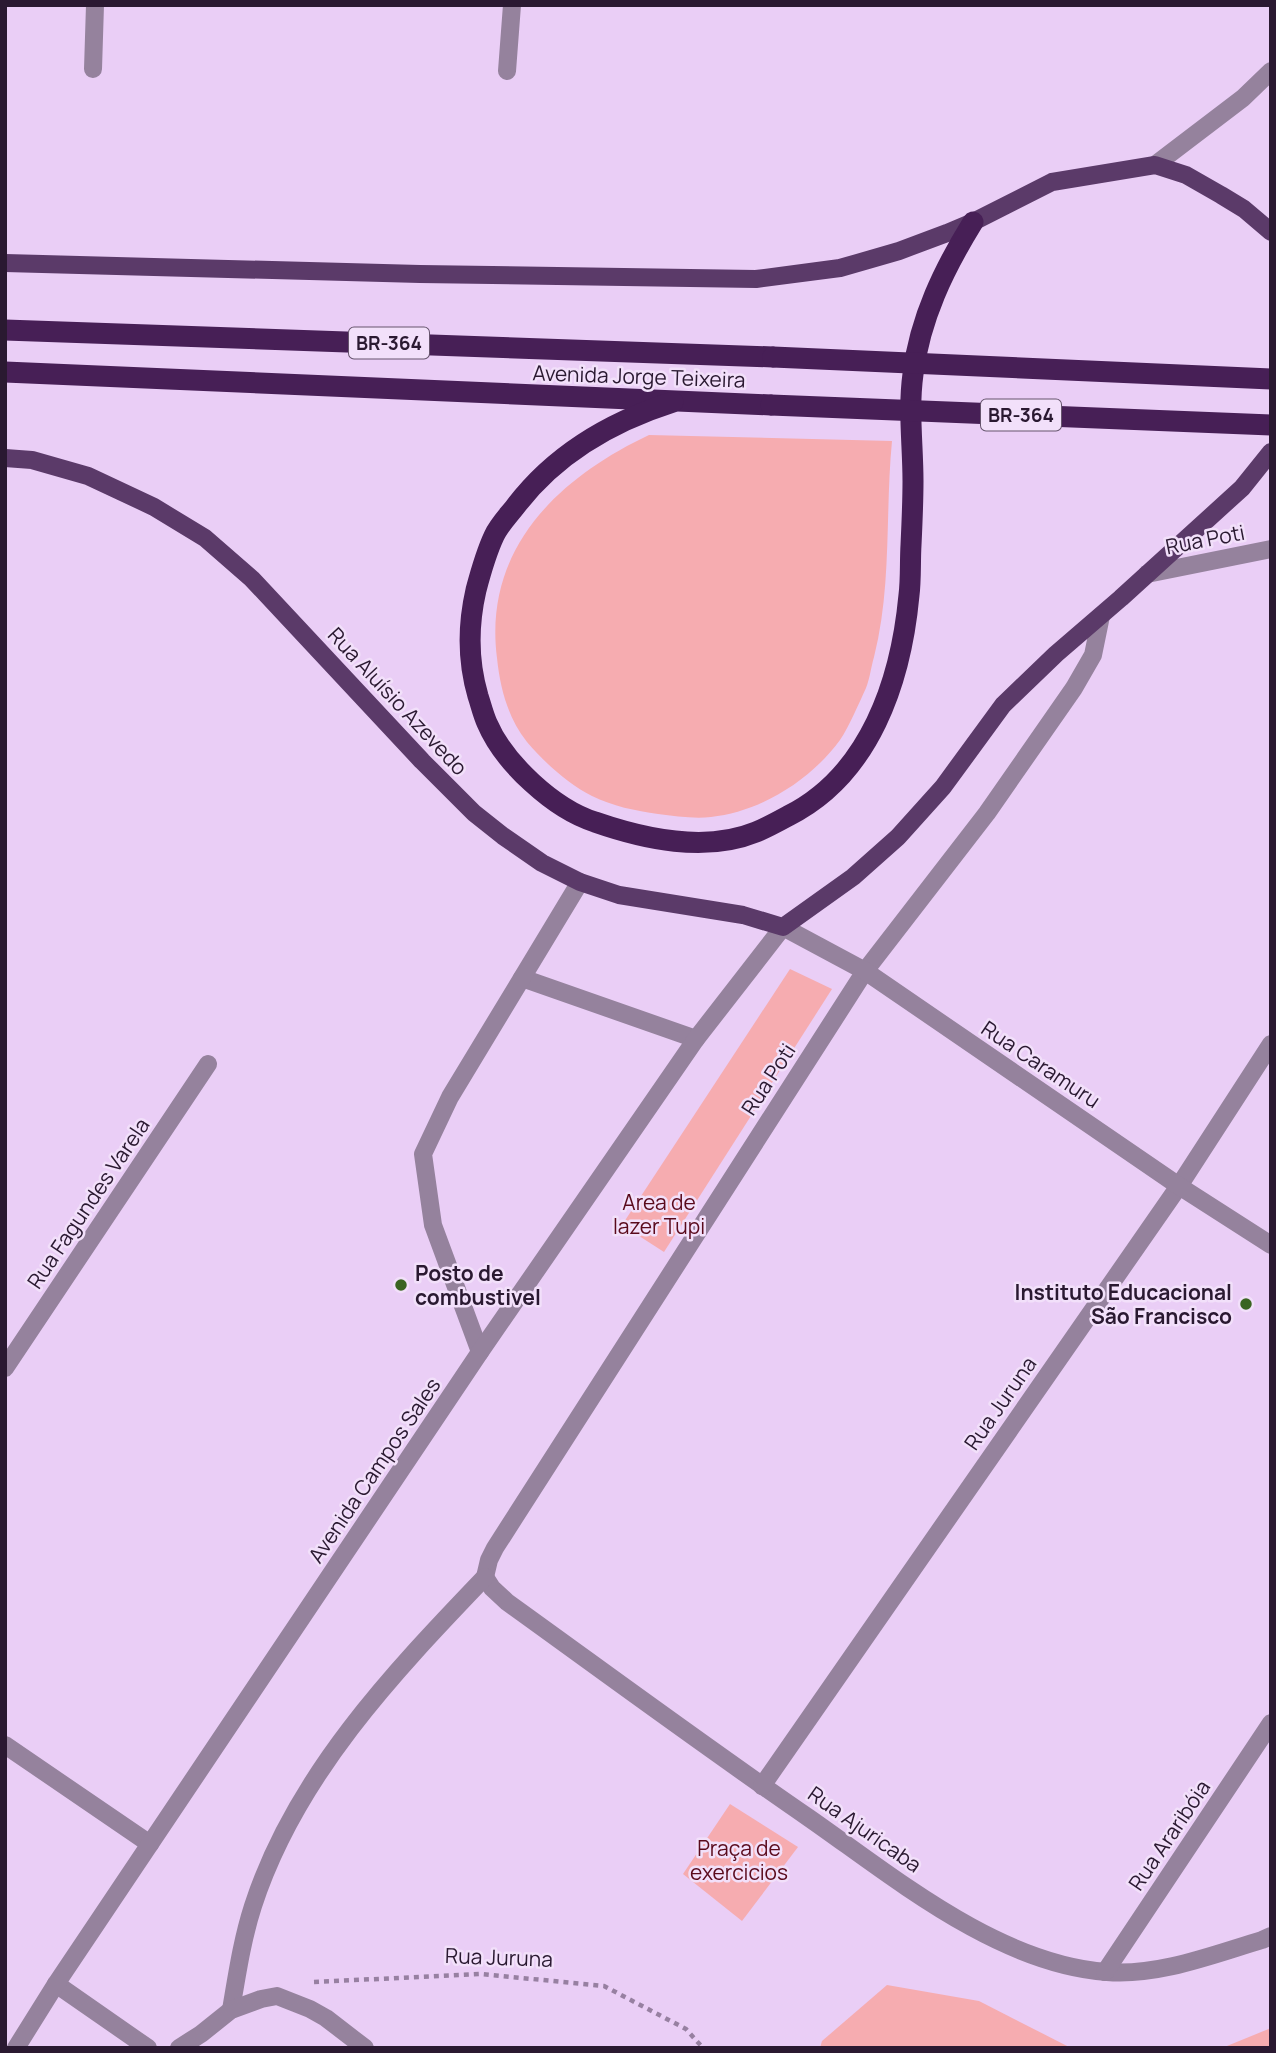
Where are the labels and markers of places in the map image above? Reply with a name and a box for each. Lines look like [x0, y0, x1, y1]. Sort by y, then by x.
place label: Posto de combustivel [415, 1259, 541, 1311]
marker: Posto de combustivel [393, 1277, 409, 1293]
place label: Instituto Educacional São Francisco [1015, 1278, 1232, 1330]
marker: Instituto Educacional São Francisco [1238, 1296, 1254, 1312]

